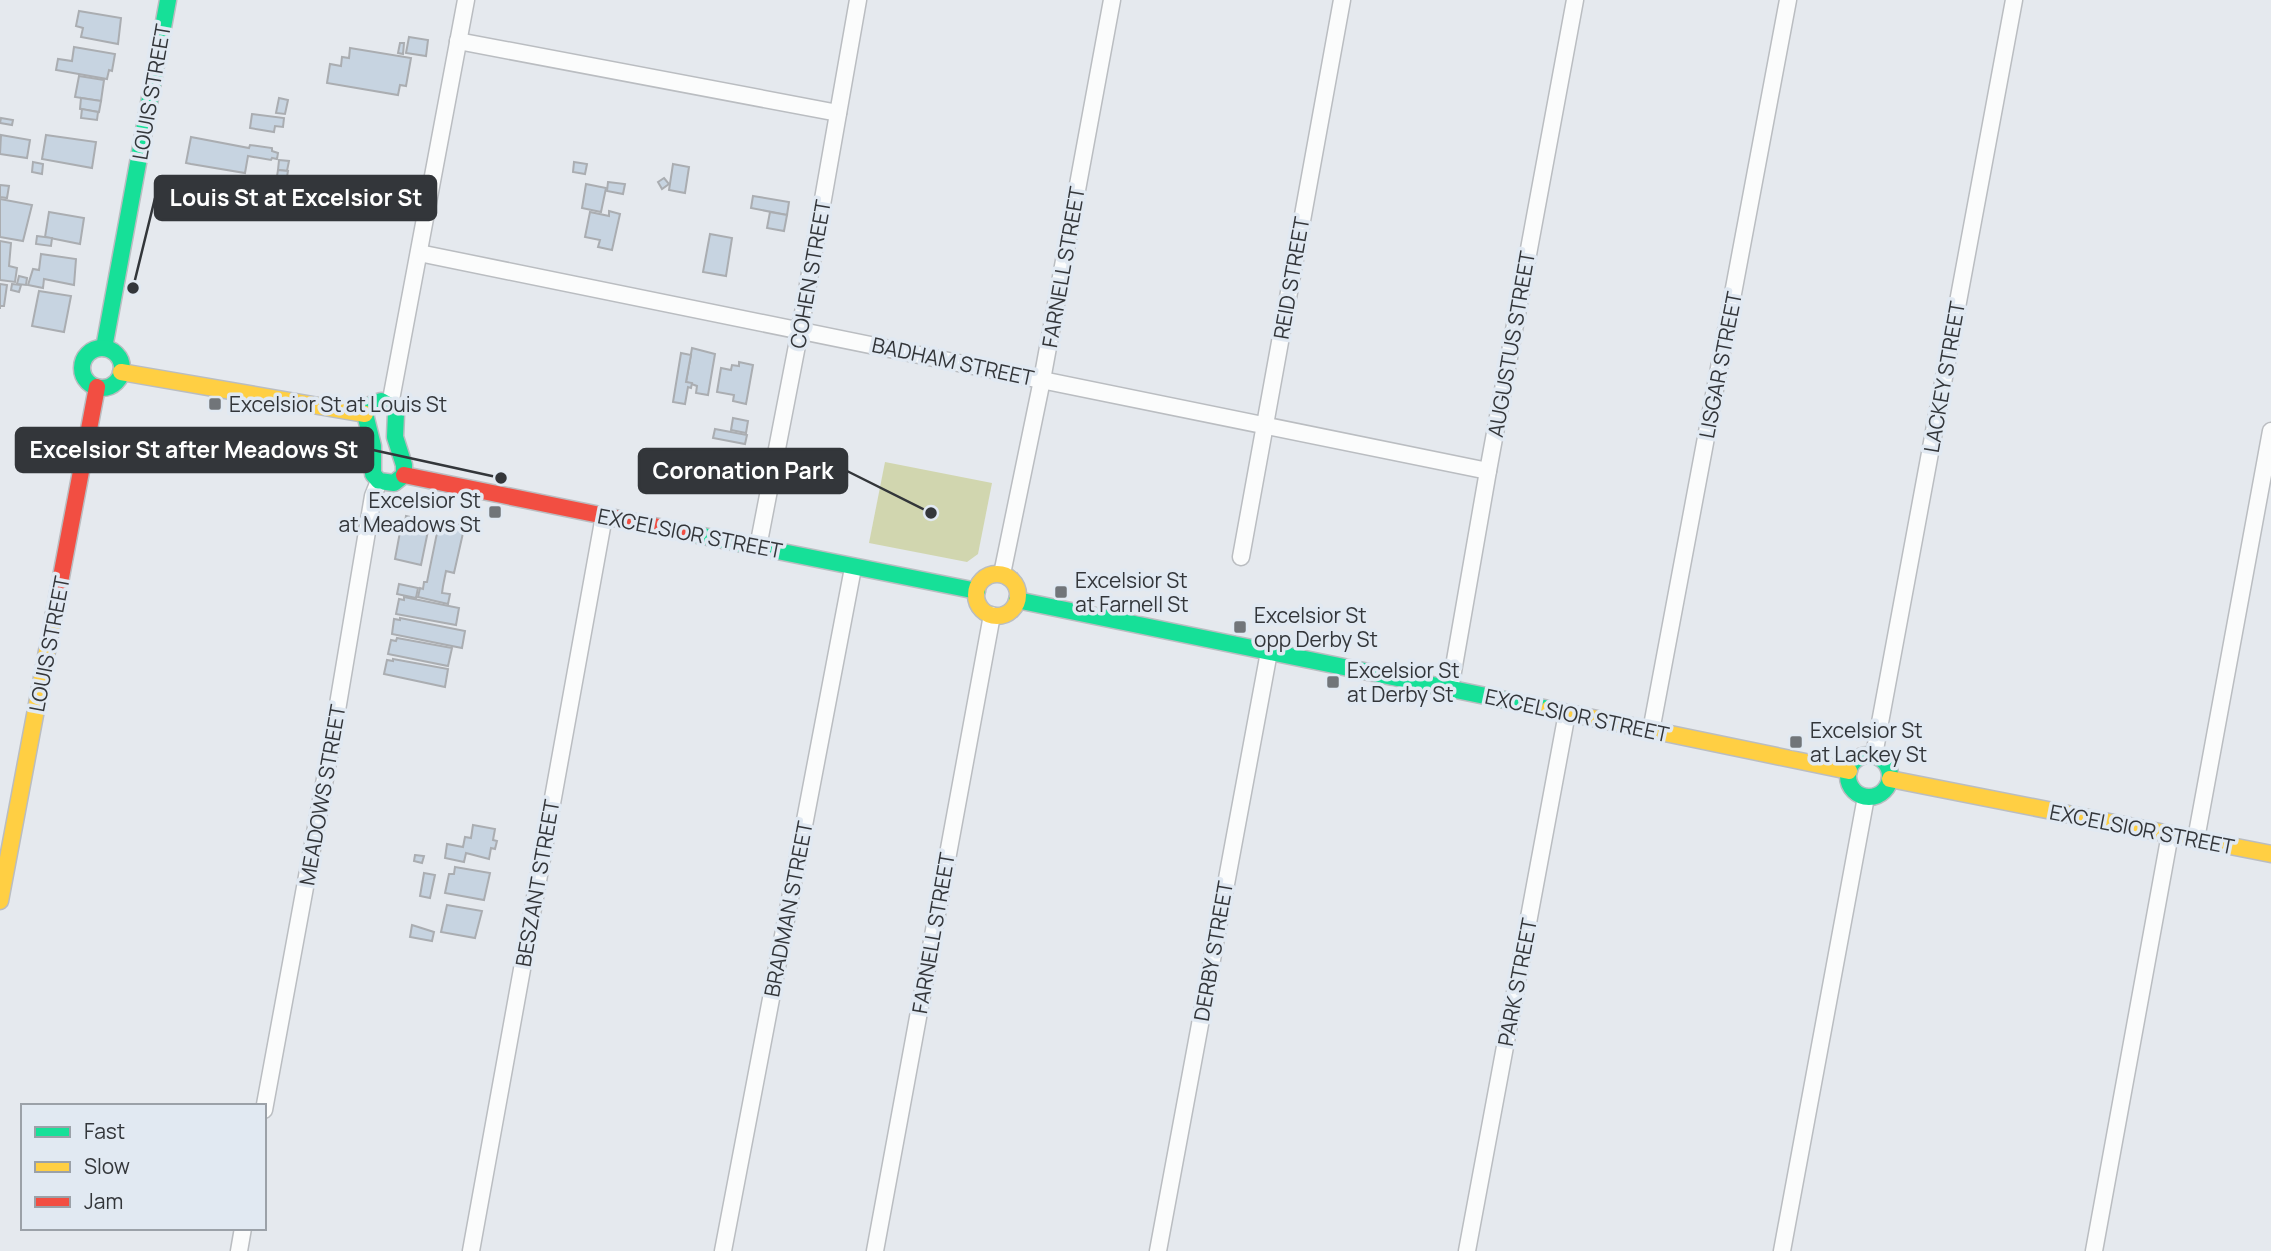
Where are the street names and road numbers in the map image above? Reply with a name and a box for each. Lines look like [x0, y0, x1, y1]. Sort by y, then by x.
street label: LOUIS STREET [125, 21, 177, 162]
street label: FARNELL STREET [1035, 184, 1091, 350]
street label: COHEN STREET [783, 197, 837, 350]
street label: REID STREET [1266, 214, 1316, 341]
street label: AUGUSTUS STREET [1481, 248, 1541, 439]
street label: LISGAR STREET [1692, 289, 1748, 441]
street label: LACKEY STREET [1917, 299, 1971, 455]
street label: BADHAM STREET [869, 330, 1037, 392]
street label: EXCELSIOR STREET [595, 501, 785, 565]
street label: LOUIS STREET [22, 573, 76, 714]
street label: EXCELSIOR STREET [1482, 682, 1672, 748]
street label: MEADOWS STREET [292, 702, 352, 888]
street label: BESZANT STREET [509, 797, 566, 969]
street label: EXCELSIOR STREET [2047, 797, 2237, 861]
street label: BRADMAN STREET [757, 818, 819, 999]
street label: FARNELL STREET [905, 850, 961, 1016]
street label: DERBY STREET [1187, 878, 1239, 1023]
street label: PARK STREET [1491, 915, 1543, 1048]

